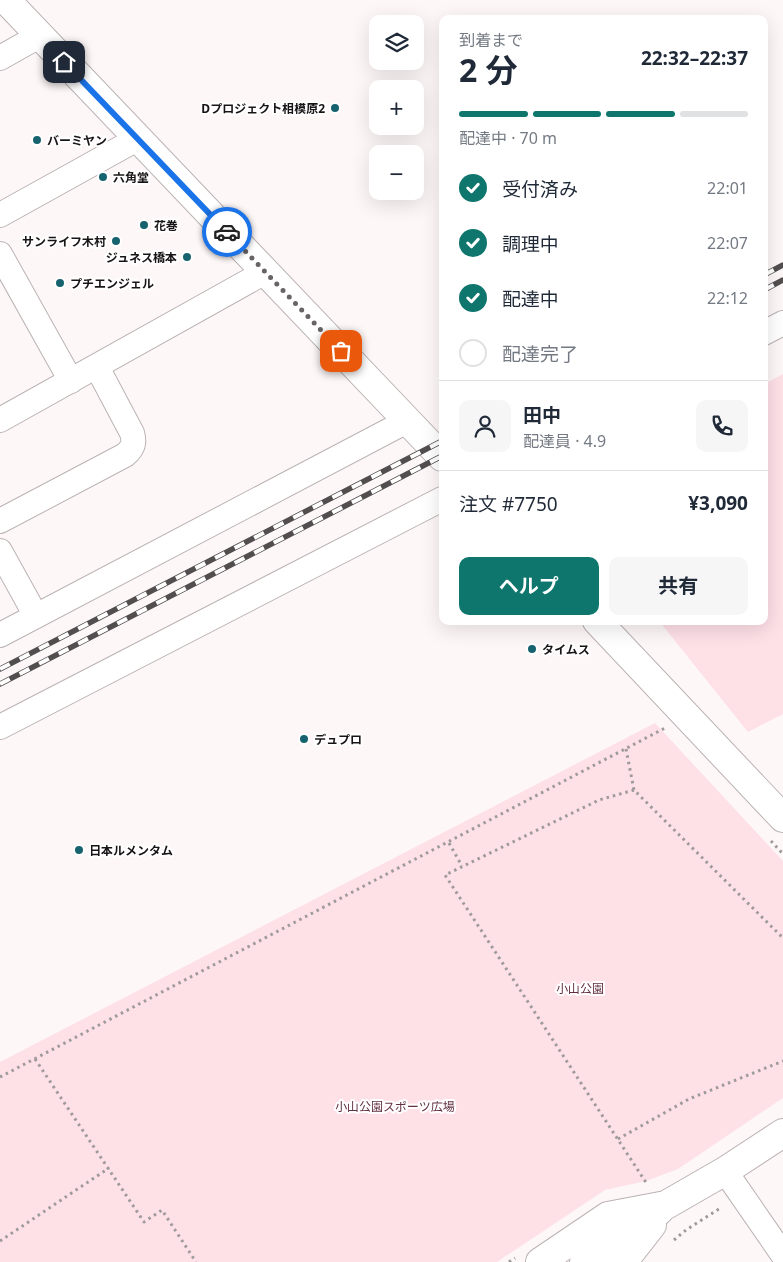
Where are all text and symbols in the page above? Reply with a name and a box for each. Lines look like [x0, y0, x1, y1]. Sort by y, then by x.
map controls [369, 15, 424, 200]
button: layers [369, 15, 424, 70]
text: 到着まで [459, 29, 523, 51]
pin [43, 41, 85, 83]
text: 22:32–22:37 [641, 45, 748, 71]
icon: home [50, 48, 78, 76]
text: 2 分 [459, 48, 518, 91]
button: + [369, 80, 424, 135]
place label: Dプロジェクト相模原2 [201, 100, 325, 117]
marker: Dプロジェクト相模原2 [329, 102, 341, 114]
text: 配達中 · 70 m [459, 127, 557, 149]
place label: バーミヤン [47, 132, 107, 149]
marker: バーミヤン [31, 134, 43, 146]
button: − [369, 145, 424, 200]
place label: 六角堂 [113, 169, 149, 186]
marker: 六角堂 [97, 171, 109, 183]
icon: check [459, 174, 487, 202]
text: 受付済み [502, 176, 578, 202]
text: 22:01 [707, 177, 748, 199]
courier [202, 207, 252, 257]
place label: 花巻 [154, 217, 178, 234]
icon: car [213, 218, 241, 246]
marker: 花巻 [138, 219, 150, 231]
icon: check [459, 229, 487, 257]
text: 調理中 [502, 231, 559, 257]
text: 22:07 [707, 232, 748, 254]
place label: サンライフ木村 [22, 233, 106, 250]
marker: サンライフ木村 [110, 235, 122, 247]
place label: ジュネス橋本 [106, 249, 177, 266]
marker: ジュネス橋本 [181, 251, 193, 263]
place label: プチエンジェル [70, 275, 154, 292]
marker: プチエンジェル [54, 277, 66, 289]
icon: check [459, 284, 487, 312]
text: 配達中 [502, 286, 559, 312]
text: 22:12 [707, 287, 748, 309]
pin [320, 330, 362, 372]
icon: bag [327, 337, 355, 365]
text: 配達完了 [502, 341, 578, 367]
button: person [459, 400, 511, 452]
button: phone [696, 400, 748, 452]
text: 田中 [523, 402, 561, 428]
text: 配達員 · 4.9 [523, 430, 606, 452]
text: ¥3,090 [688, 490, 748, 516]
text: 注文 #7750 [459, 491, 558, 517]
button: ヘルプ [459, 557, 599, 615]
button: 共有 [609, 557, 748, 615]
place label: タイムス [542, 641, 590, 658]
marker: タイムス [526, 643, 538, 655]
place label: デュプロ [314, 731, 362, 748]
marker: デュプロ [298, 733, 310, 745]
place label: 日本ルメンタム [89, 842, 173, 859]
marker: 日本ルメンタム [73, 844, 85, 856]
park label: 小山公園 [556, 980, 604, 997]
park label: 小山公園スポーツ広場 [335, 1098, 455, 1115]

